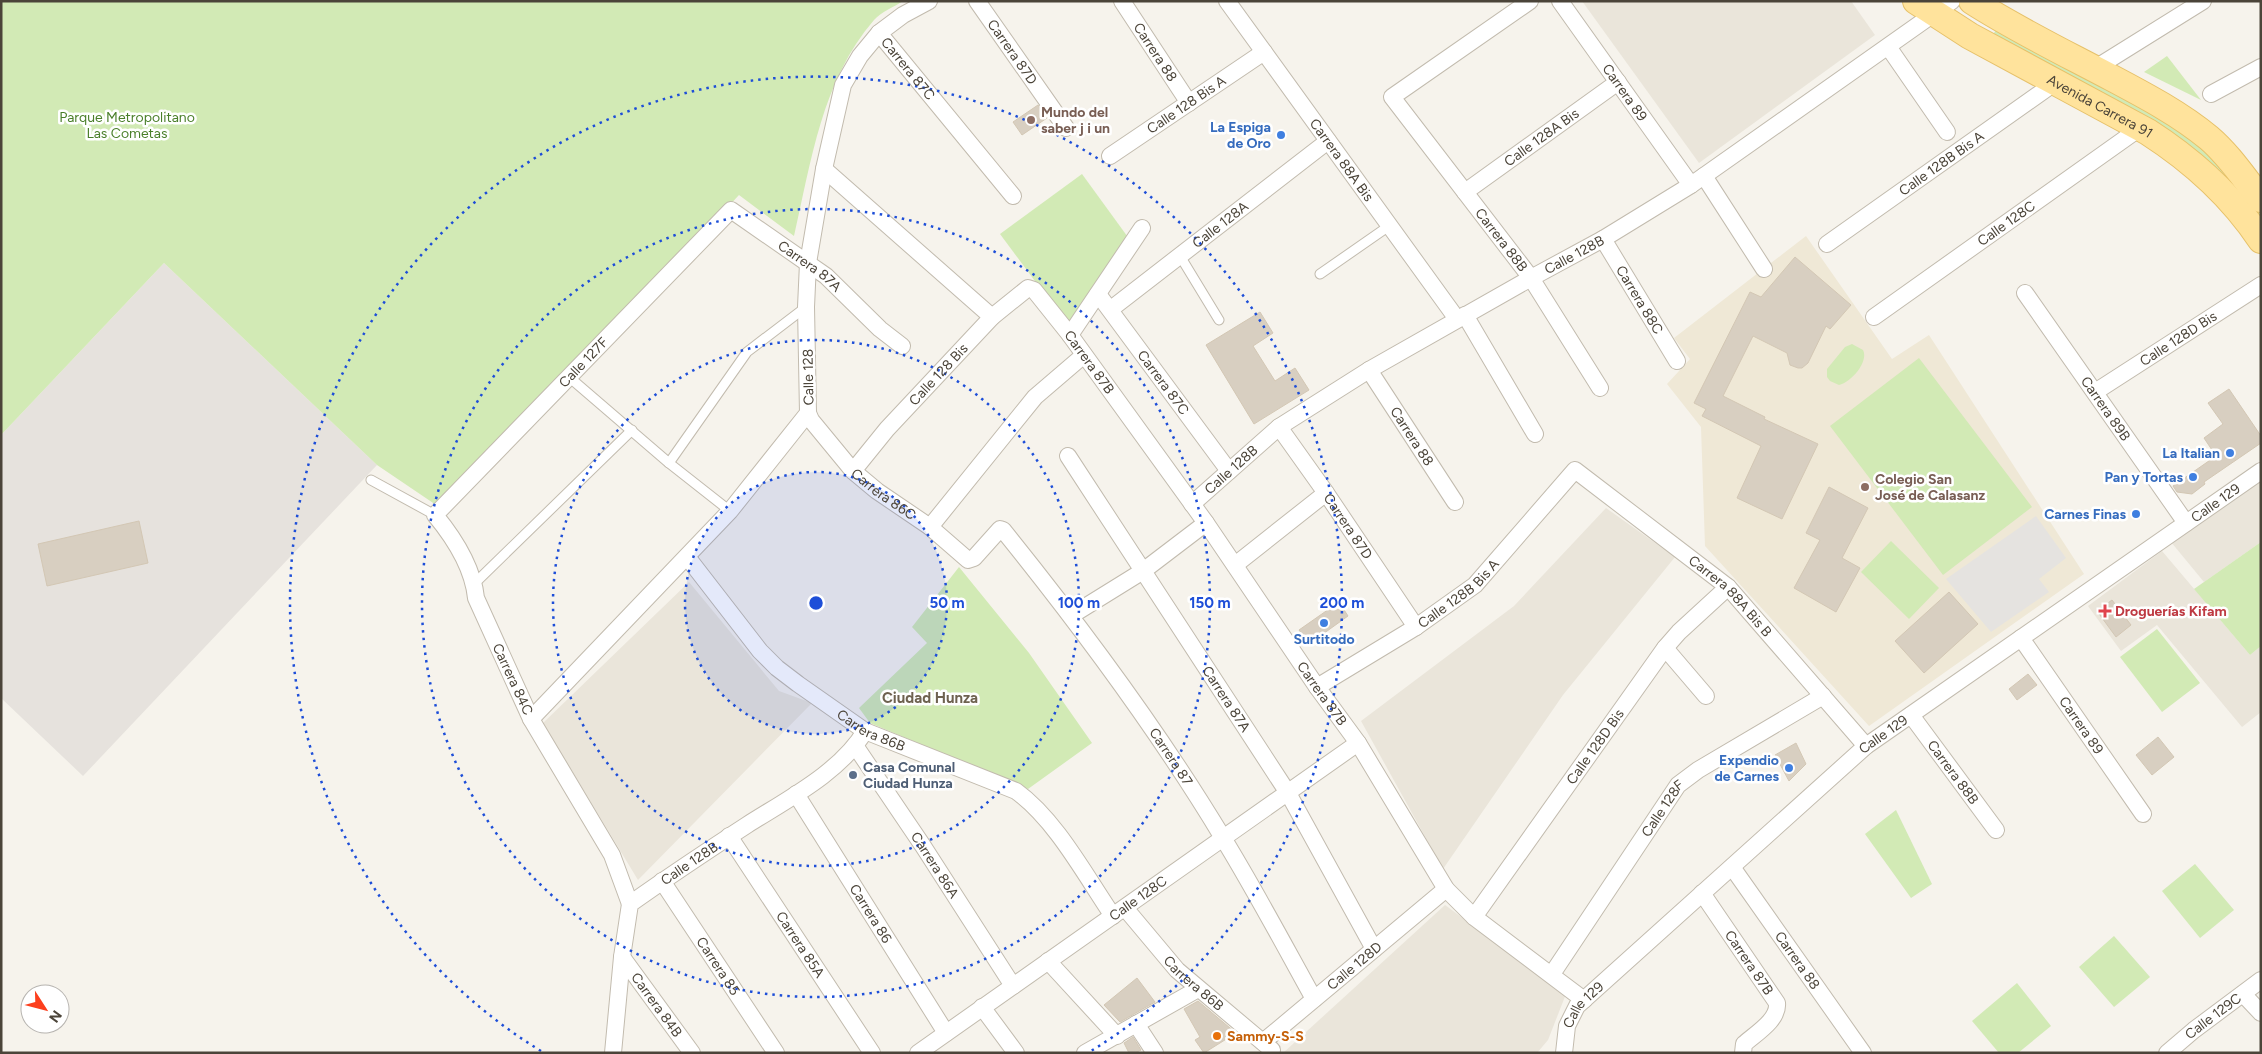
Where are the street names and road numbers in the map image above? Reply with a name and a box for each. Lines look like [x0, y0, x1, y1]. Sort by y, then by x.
street label: Carrera 87D [984, 16, 1041, 88]
street label: Carrera 88 [1130, 20, 1181, 85]
street label: Carrera 87C [877, 34, 939, 104]
street label: Carrera 89 [1598, 61, 1651, 125]
street label: Avenida Carrera 91 [2044, 71, 2156, 142]
street label: Calle 128 Bis A [1144, 72, 1230, 138]
street label: Calle 128A Bis [1501, 105, 1582, 170]
street label: Carrera 88A Bis [1306, 115, 1377, 205]
street label: Calle 128B Bis A [1896, 127, 1988, 199]
street label: Calle 128C [1974, 197, 2039, 250]
street label: Calle 128A [1189, 198, 1252, 252]
street label: Carrera 88B [1471, 205, 1531, 275]
street label: Calle 128B [1542, 232, 1607, 278]
street label: Carrera 87A [774, 237, 845, 296]
street label: Carrera 88C [1612, 263, 1667, 337]
street label: Calle 128D Bis [2137, 308, 2220, 370]
street label: Carrera 87B [1060, 327, 1118, 397]
street label: Calle 127F [555, 334, 612, 391]
street label: Calle 128 Bis [906, 340, 972, 409]
street label: Carrera 87C [1134, 347, 1192, 418]
street label: Calle 128 [800, 348, 817, 405]
street label: Carrera 89B [2077, 373, 2134, 444]
street label: Carrera 88 [1386, 404, 1437, 469]
street label: Calle 128B [1201, 442, 1261, 498]
street label: Carrera 86C [847, 465, 919, 524]
street label: Calle 129 [2188, 480, 2244, 526]
street label: Carrera 87D [1320, 490, 1376, 563]
street label: Carrera 88A Bis B [1685, 552, 1775, 640]
street label: Calle 128B Bis A [1415, 555, 1503, 632]
street label: Carrera 84C [489, 641, 537, 718]
street label: Carrera 87B [1293, 658, 1350, 729]
street label: Carrera 87A [1198, 663, 1254, 736]
street label: Carrera 89 [2055, 693, 2107, 758]
street label: Carrera 86B [833, 706, 907, 755]
street label: Calle 128D Bis [1563, 706, 1628, 788]
street label: Calle 129 [1855, 712, 1911, 758]
street label: Carrera 87 [1145, 725, 1196, 789]
street label: Carrera 88B [1924, 737, 1982, 808]
street label: Calle 128F [1638, 776, 1687, 840]
street label: Carrera 86A [907, 829, 963, 902]
street label: Calle 128B [658, 838, 721, 889]
street label: Calle 128C [1106, 872, 1170, 925]
street label: Carrera 86 [846, 881, 895, 946]
street label: Carrera 85A [772, 908, 828, 982]
street label: Carrera 87B [1721, 927, 1777, 998]
street label: Carrera 88 [1771, 928, 1823, 993]
street label: Carrera 85 [693, 934, 743, 999]
street label: Calle 128D [1324, 938, 1386, 994]
street label: Carrera 86B [1160, 952, 1227, 1015]
street label: Carrera 84B [627, 969, 685, 1041]
street label: Calle 129 [1559, 978, 1607, 1031]
street label: Calle 129C [2182, 990, 2245, 1043]

